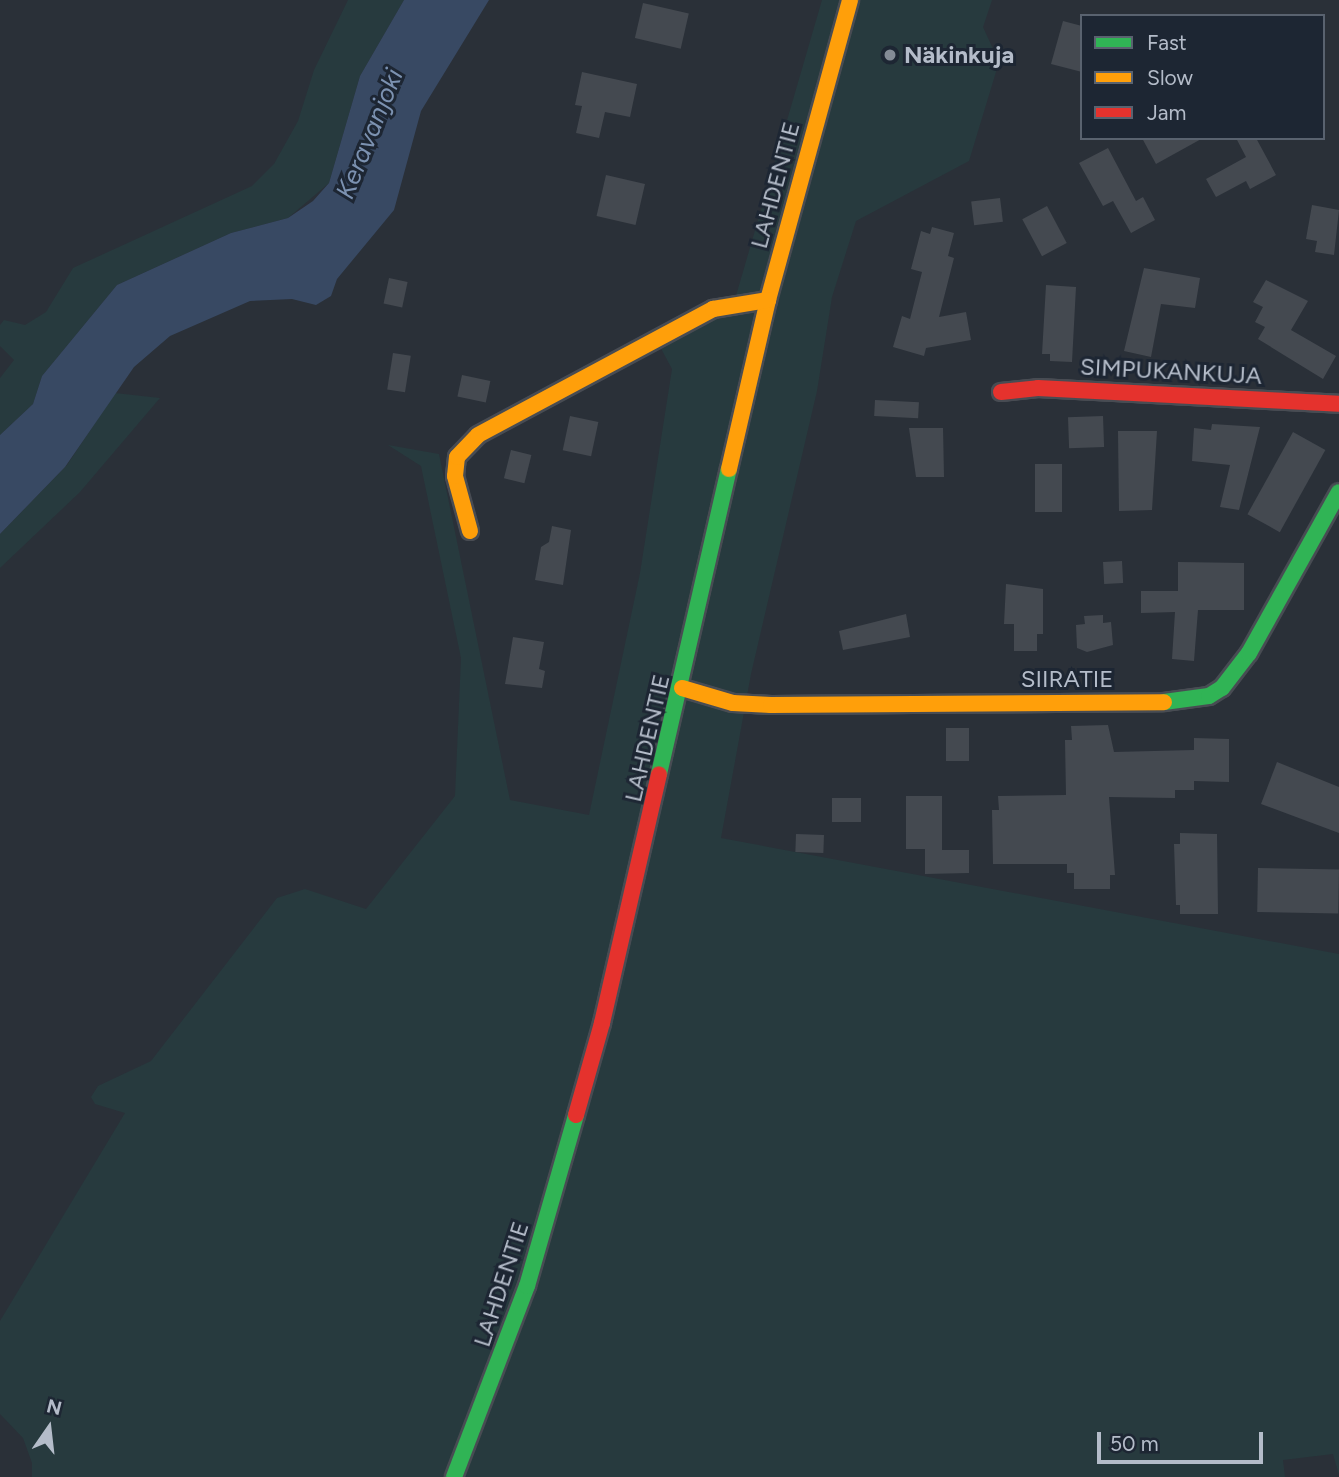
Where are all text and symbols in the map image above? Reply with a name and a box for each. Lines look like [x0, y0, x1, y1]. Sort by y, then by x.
legend [1080, 14, 1325, 140]
text: Fast [1147, 30, 1187, 55]
place label: Näkinkuja [904, 41, 1014, 69]
marker: Näkinkuja [882, 47, 898, 63]
water label: Keravanjoki [330, 64, 410, 204]
text: Slow [1147, 65, 1193, 90]
text: Jam [1147, 100, 1186, 125]
street label: LAHDENTIE [744, 118, 806, 252]
street label: SIMPUKANKUJA [1079, 352, 1263, 390]
street label: SIIRATIE [1021, 665, 1113, 693]
street label: LAHDENTIE [618, 671, 676, 805]
street label: LAHDENTIE [467, 1218, 535, 1350]
north arrow [14, 1393, 84, 1463]
text: N [44, 1394, 64, 1420]
scale bar [1101, 1418, 1267, 1462]
text: 50 m [1110, 1431, 1159, 1456]

